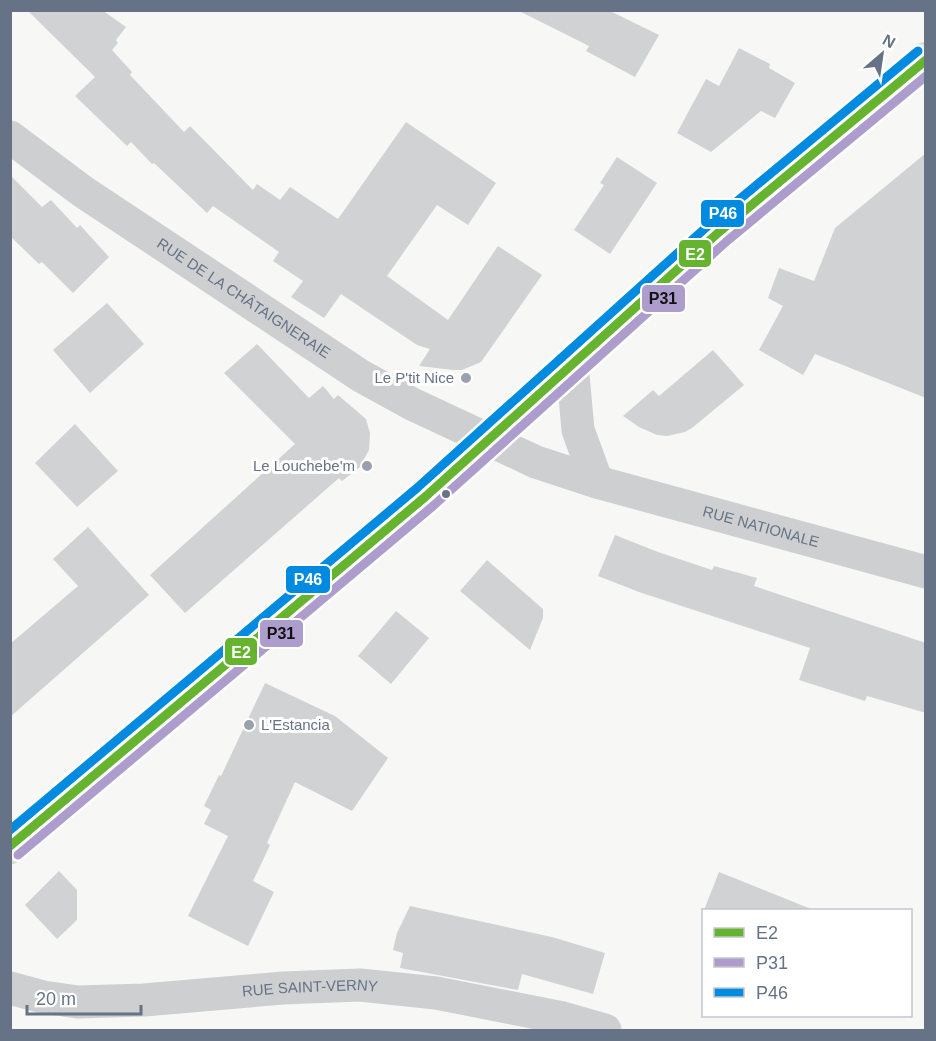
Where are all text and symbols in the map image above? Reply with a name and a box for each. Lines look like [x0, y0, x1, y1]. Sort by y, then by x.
north arrow [852, 24, 912, 84]
text: N [880, 31, 898, 52]
line badge: P46 [700, 199, 745, 228]
text: P46 [709, 205, 737, 222]
street label: RUE DE LA CHÂTAIGNERAIE [154, 234, 334, 361]
line badge: E2 [678, 239, 712, 268]
text: E2 [685, 246, 705, 263]
line badge: P31 [641, 284, 686, 313]
text: P31 [649, 290, 677, 307]
place label: Le P'tit Nice [374, 369, 454, 386]
marker: Le P'tit Nice [459, 371, 473, 385]
place label: Le Louchebe'm [253, 457, 355, 474]
marker: Le Louchebe'm [360, 459, 374, 473]
unlabelled marker [440, 488, 452, 500]
street label: RUE NATIONALE [701, 502, 821, 550]
line badge: P46 [285, 565, 331, 594]
text: P46 [294, 571, 322, 588]
line badge: P31 [259, 619, 304, 648]
text: P31 [267, 625, 295, 642]
line badge: E2 [224, 637, 258, 666]
text: E2 [231, 644, 251, 661]
place label: L'Estancia [261, 716, 330, 733]
marker: L'Estancia [242, 718, 256, 732]
legend [702, 909, 912, 1017]
text: E2 [756, 923, 778, 943]
text: P31 [756, 953, 788, 973]
street label: RUE SAINT-VERNY [241, 976, 379, 1000]
scale bar [27, 978, 141, 1016]
text: P46 [756, 983, 788, 1003]
text: 20 m [36, 989, 76, 1009]

